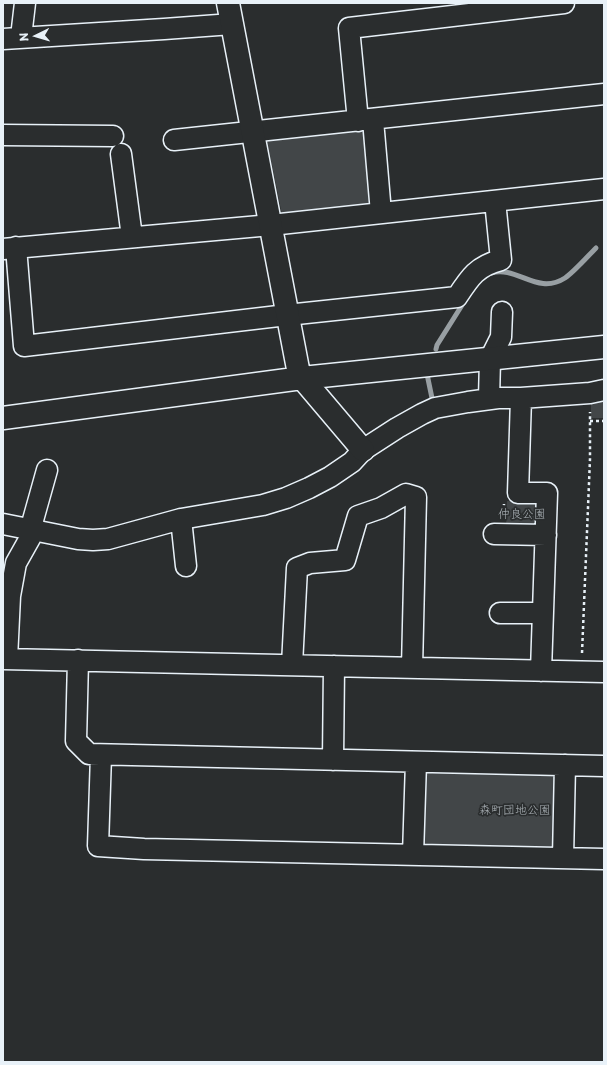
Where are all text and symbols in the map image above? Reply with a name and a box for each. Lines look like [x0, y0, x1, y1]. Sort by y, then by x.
north arrow [16, 16, 56, 56]
text: N [15, 32, 32, 42]
park label: 仲良公園 [498, 508, 546, 522]
park label: 森町団地公園 [479, 804, 551, 818]

